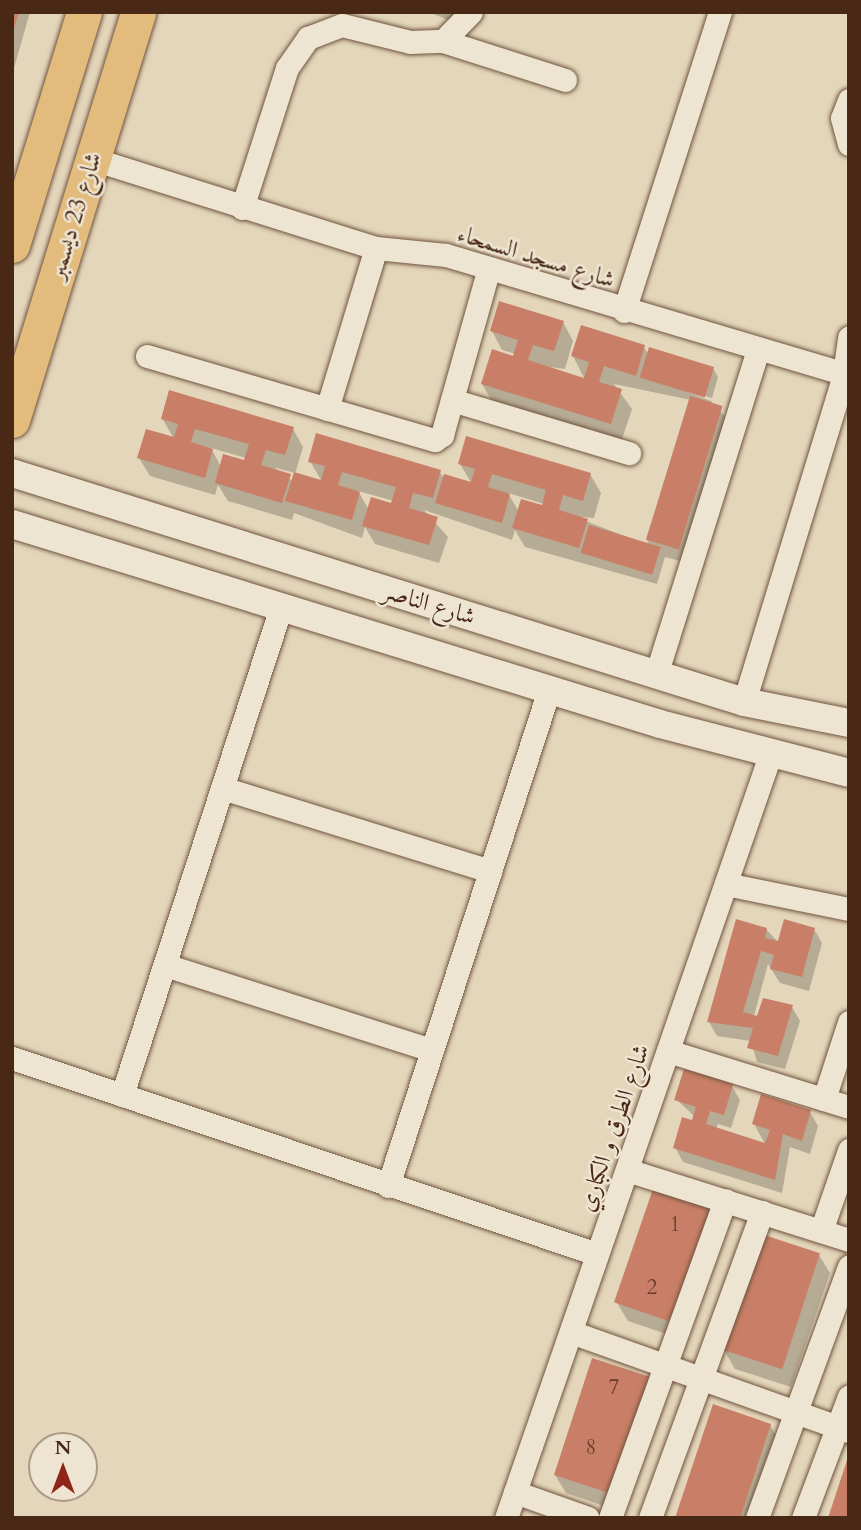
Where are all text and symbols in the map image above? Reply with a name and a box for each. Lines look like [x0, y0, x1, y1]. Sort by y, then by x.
street label: شارع 23 ديسمبر [42, 149, 108, 283]
street label: شارع مسجد السمحاء [454, 219, 618, 295]
street label: شارع الناصر [379, 576, 479, 632]
street label: شارع الطرق و الكباري [572, 1041, 656, 1215]
house number: 1 [670, 1212, 680, 1238]
house number: 2 [647, 1275, 657, 1301]
house number: 7 [609, 1375, 619, 1401]
north arrow [28, 1432, 98, 1502]
text: N [55, 1435, 71, 1461]
house number: 8 [586, 1435, 596, 1461]

